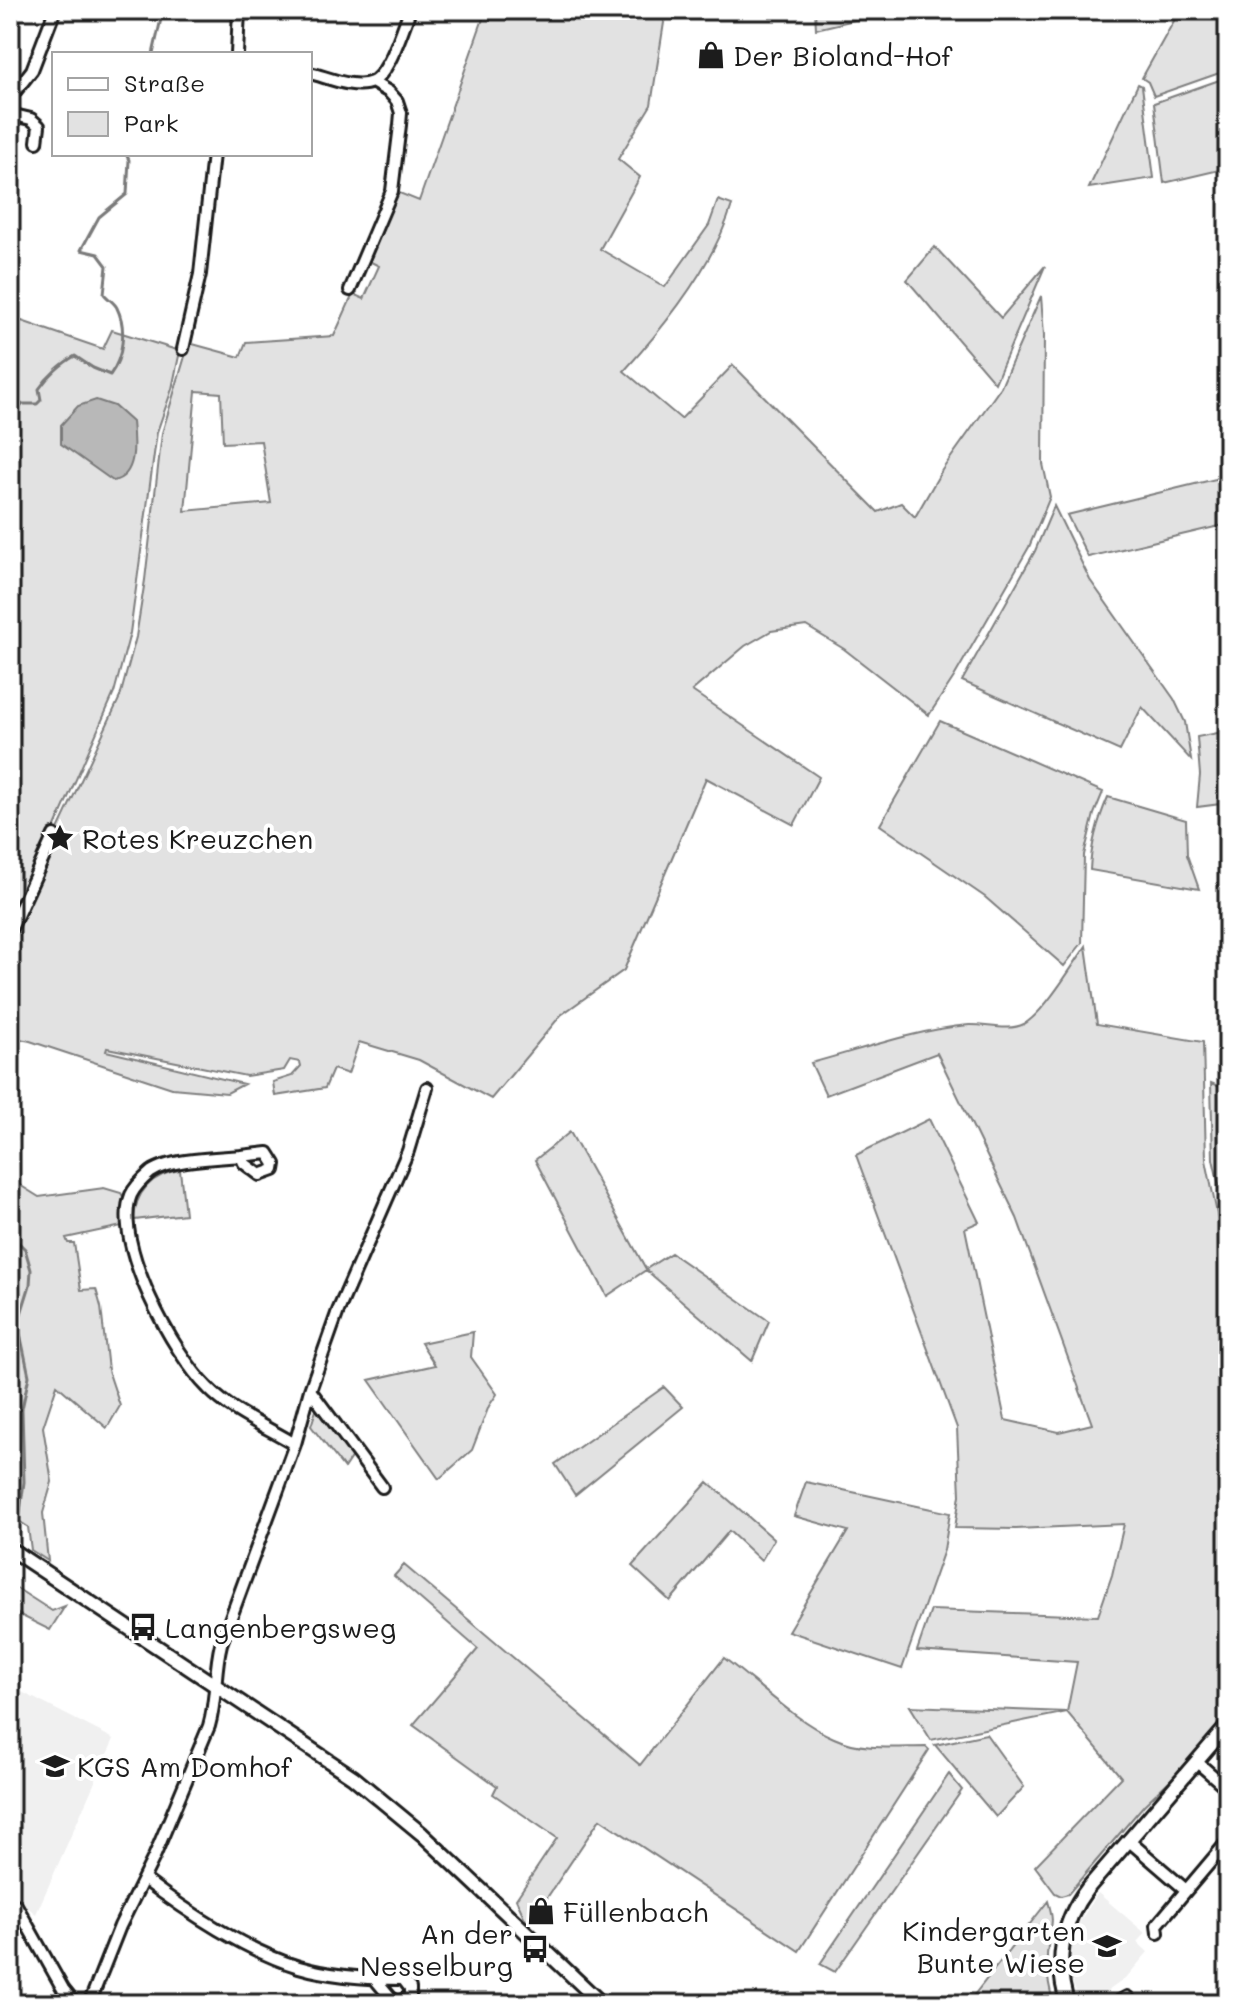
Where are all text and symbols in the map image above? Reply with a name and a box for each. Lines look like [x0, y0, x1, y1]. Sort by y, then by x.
place label: Der Bioland-Hof [733, 37, 953, 73]
shop icon: Der Bioland-Hof [696, 40, 726, 70]
legend [52, 52, 312, 156]
text: Straße [124, 67, 205, 98]
text: Park [124, 107, 178, 138]
place label: Rotes Kreuzchen [82, 820, 313, 856]
place icon: Rotes Kreuzchen [45, 823, 75, 853]
place label: Langenbergsweg [165, 1609, 396, 1645]
bus stop icon: Langenbergsweg [128, 1612, 158, 1642]
place label: KGS Am Domhof [77, 1748, 293, 1784]
school or university icon: KGS Am Domhof [40, 1751, 70, 1781]
place label: Füllenbach [563, 1893, 708, 1929]
shop icon: Füllenbach [526, 1896, 556, 1926]
place label: Kindergarten Bunte Wiese [902, 1912, 1085, 1980]
place label: An der Nesselburg [360, 1915, 513, 1983]
school or university icon: Kindergarten Bunte Wiese [1092, 1931, 1122, 1961]
bus stop icon: An der Nesselburg [520, 1934, 550, 1964]

